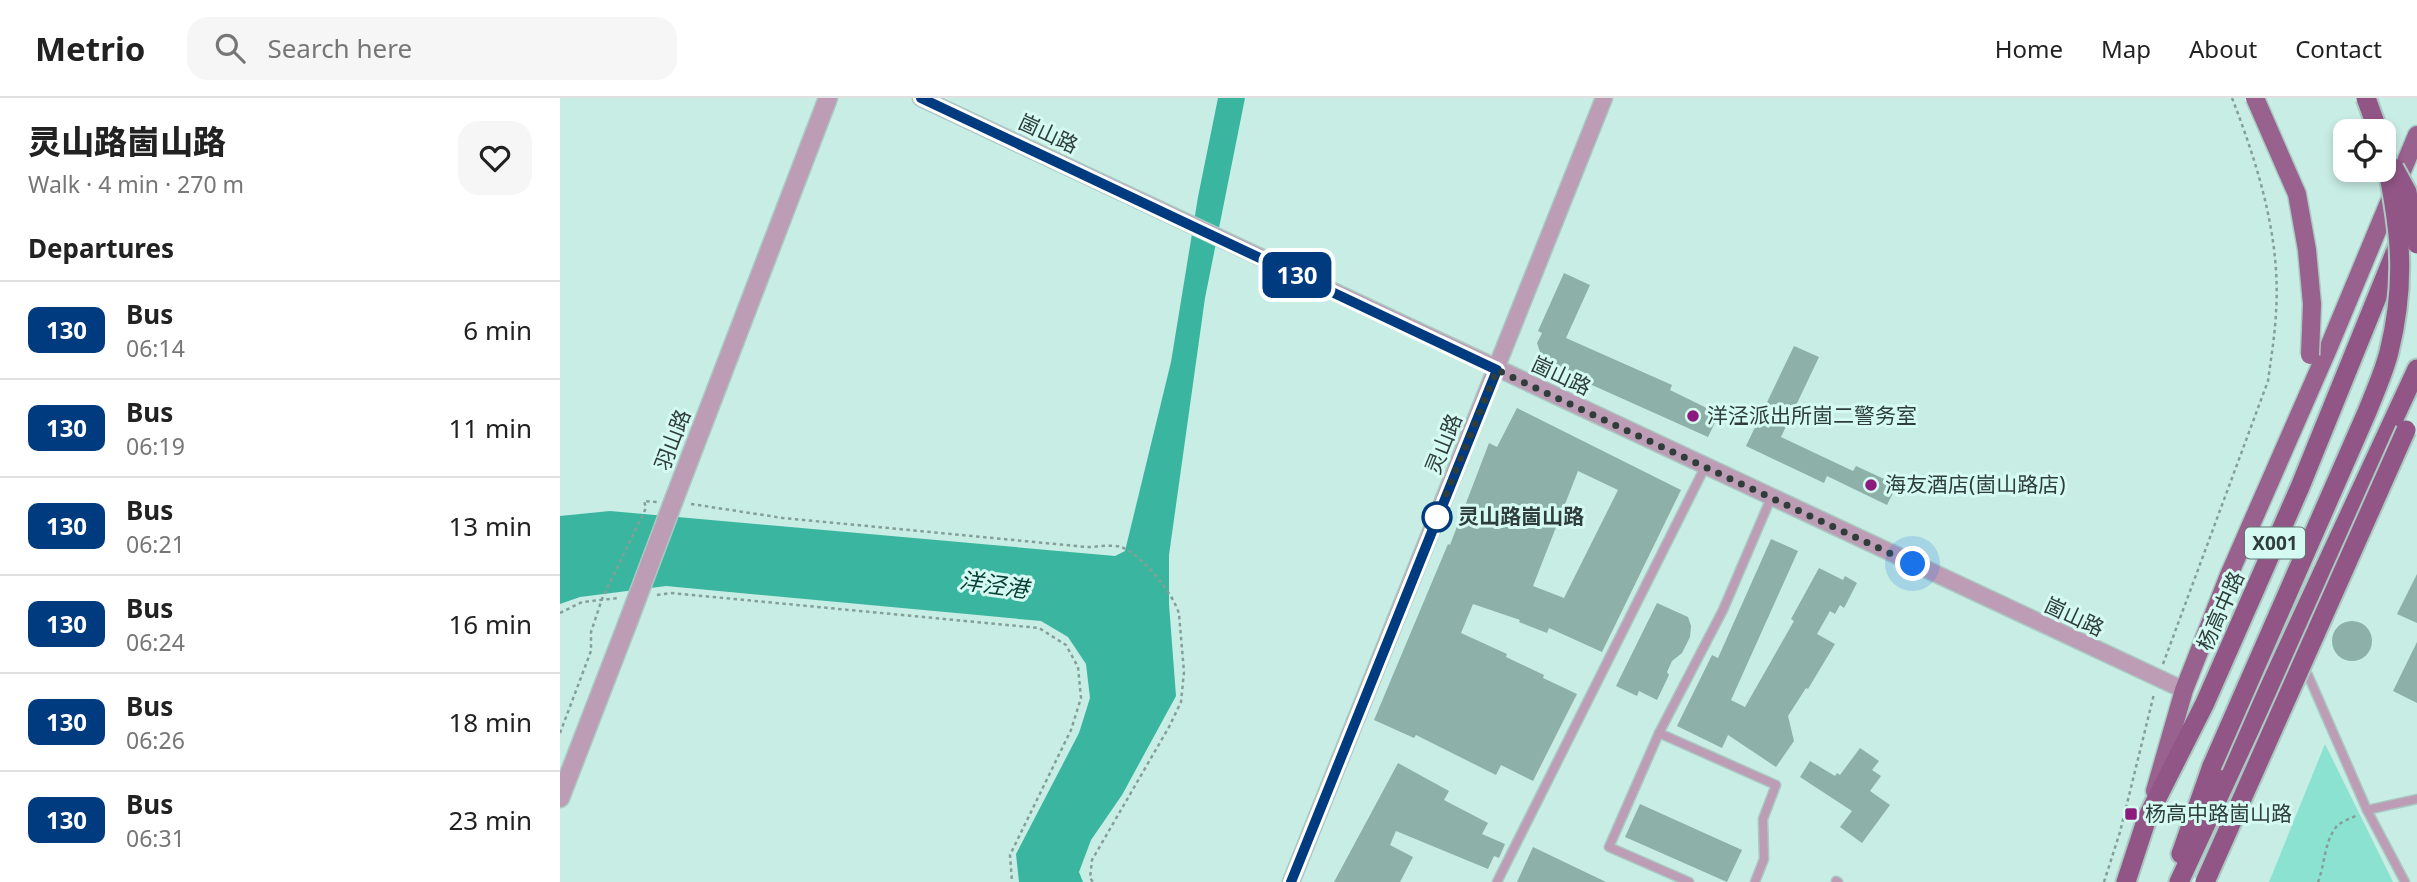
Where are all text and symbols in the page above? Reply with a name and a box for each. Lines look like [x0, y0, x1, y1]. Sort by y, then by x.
search box [187, 17, 677, 80]
text: Metrio [35, 26, 145, 71]
icon: search [211, 29, 249, 67]
text: Search here [267, 30, 412, 66]
text: Home [1995, 32, 2063, 65]
text: Map [2101, 32, 2151, 65]
text: About [2189, 32, 2257, 65]
text: Contact [2295, 32, 2382, 65]
street label: 崮山路 [1014, 107, 1083, 159]
text: 灵山路崮山路 [28, 119, 226, 164]
map controls [2333, 119, 2396, 182]
button: locate [2333, 119, 2396, 182]
button: heart [458, 121, 532, 195]
text: Walk · 4 min · 270 m [28, 168, 244, 200]
text: Departures [28, 230, 174, 266]
line badge: 130 [1257, 252, 1337, 298]
text: 130 [1276, 258, 1318, 291]
text: Bus [126, 296, 173, 332]
text: 6 min [463, 312, 532, 348]
text: 130 [46, 313, 87, 346]
text: 06:14 [126, 332, 185, 364]
street label: 崮山路 [1527, 349, 1596, 401]
text: Bus [126, 394, 173, 430]
place label: 洋泾派出所崮二警务室 [1707, 401, 1917, 429]
street label: 羽山路 [648, 405, 696, 474]
marker: 洋泾派出所崮二警务室 [1685, 408, 1701, 424]
street label: 灵山路 [1418, 409, 1468, 478]
text: 11 min [448, 410, 532, 446]
text: 130 [46, 411, 87, 444]
text: 06:19 [126, 430, 185, 462]
place label: 海友酒店(崮山路店) [1885, 470, 2066, 498]
marker: 海友酒店(崮山路店) [1863, 477, 1879, 493]
text: Bus [126, 492, 173, 528]
marker: 灵山路崮山路 [1422, 502, 1452, 532]
place label: 灵山路崮山路 [1458, 502, 1584, 530]
text: 13 min [448, 508, 532, 544]
text: 130 [46, 509, 87, 542]
text: 06:21 [126, 528, 185, 560]
road number: X001 [2245, 528, 2305, 558]
your location [1895, 546, 1930, 581]
water label: 洋泾港 [958, 563, 1034, 605]
street label: 杨高中路 [2190, 567, 2250, 655]
text: Bus [126, 590, 173, 626]
street label: 崮山路 [2040, 590, 2109, 642]
text: 16 min [448, 606, 532, 642]
text: 130 [46, 607, 87, 640]
text: 06:24 [126, 626, 185, 658]
text: Bus [126, 688, 173, 724]
text: 18 min [448, 704, 532, 740]
text: 130 [46, 705, 87, 738]
text: 06:26 [126, 724, 185, 756]
text: Bus [126, 786, 173, 822]
place label: 杨高中路崮山路 [2145, 799, 2292, 827]
text: 23 min [448, 802, 532, 838]
text: 130 [46, 803, 87, 836]
marker: 杨高中路崮山路 [2123, 806, 2139, 822]
text: 06:31 [126, 822, 185, 854]

